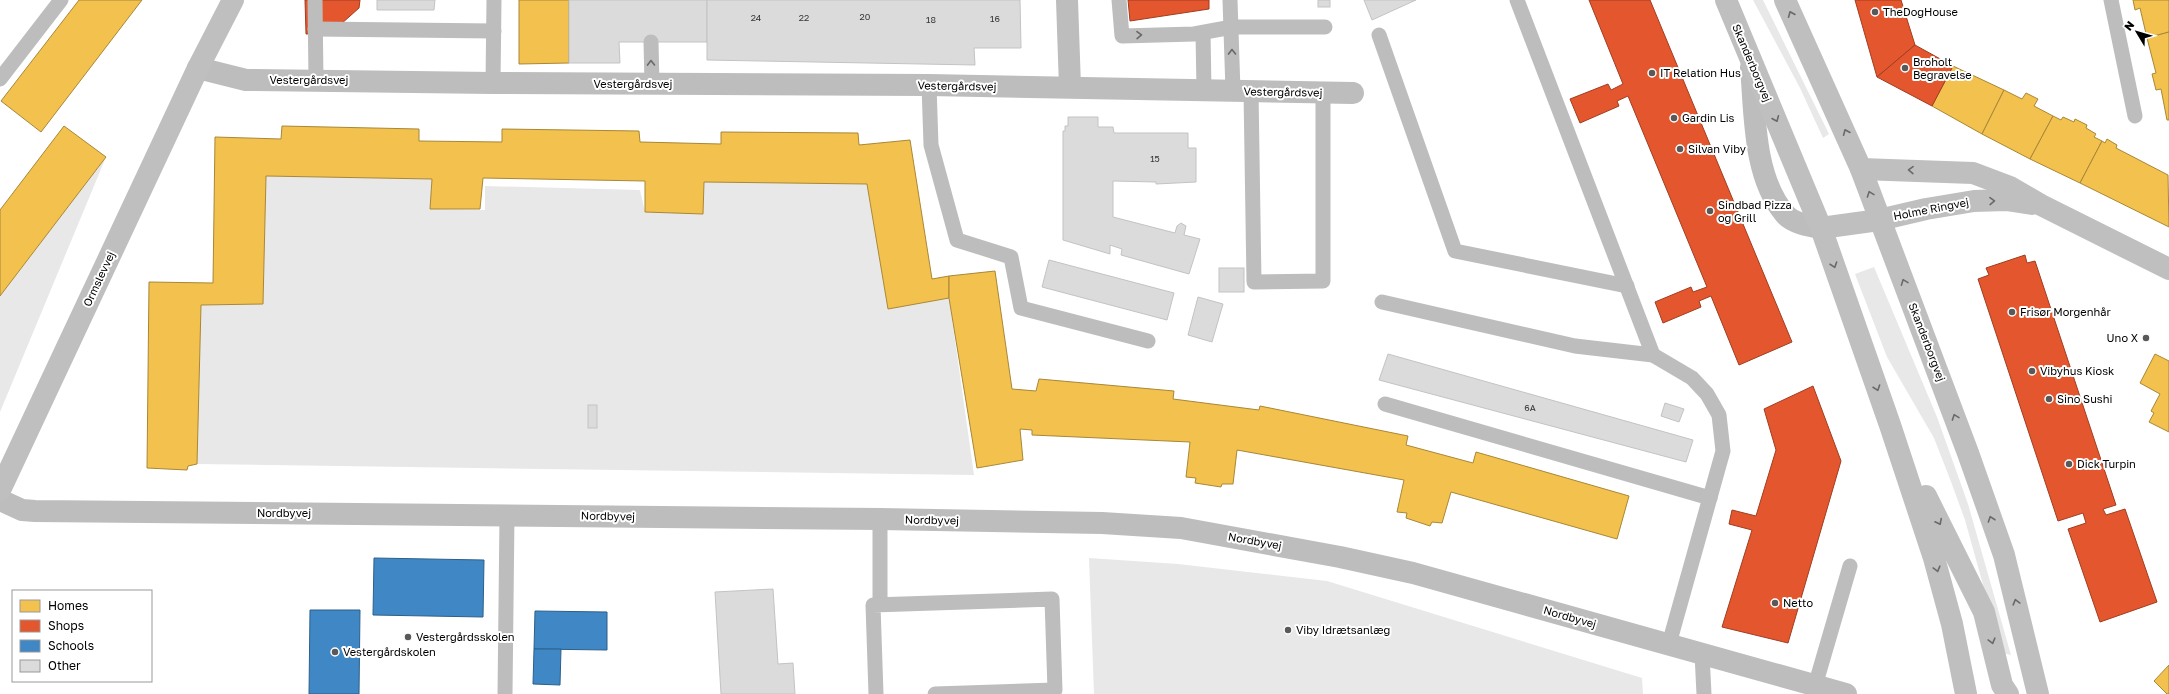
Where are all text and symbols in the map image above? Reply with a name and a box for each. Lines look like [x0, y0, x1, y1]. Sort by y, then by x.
place label: TheDogHouse [1883, 5, 1958, 18]
marker: TheDogHouse [1870, 7, 1880, 17]
house number: 20 [860, 11, 871, 22]
one-way arrow [1788, 11, 1796, 18]
house number: 24 [751, 12, 762, 23]
house number: 22 [799, 12, 809, 23]
north arrow [2117, 12, 2157, 52]
house number: 16 [990, 13, 1000, 24]
house number: 18 [926, 14, 936, 25]
text: N [2121, 18, 2136, 33]
street label: Skanderborgvej [1730, 22, 1775, 104]
one-way arrow [1136, 31, 1142, 40]
one-way arrow [1228, 49, 1237, 55]
place label: Broholt Begravelse [1913, 55, 1972, 81]
one-way arrow [647, 60, 655, 66]
marker: Broholt Begravelse [1900, 63, 1910, 73]
place label: IT Relation Hus [1660, 66, 1741, 79]
marker: IT Relation Hus [1647, 68, 1657, 78]
street label: Vestergårdsvej [270, 73, 349, 86]
street label: Vestergårdsvej [594, 77, 673, 90]
street label: Vestergårdsvej [917, 78, 997, 93]
street label: Vestergårdsvej [1243, 84, 1323, 99]
place label: Gardin Lis [1682, 111, 1735, 124]
marker: Gardin Lis [1669, 113, 1679, 123]
one-way arrow [1772, 116, 1780, 123]
one-way arrow [1843, 129, 1851, 137]
place label: Silvan Viby [1688, 142, 1746, 155]
marker: Silvan Viby [1675, 144, 1685, 154]
house number: 15 [1150, 153, 1160, 164]
one-way arrow [1908, 166, 1914, 174]
one-way arrow [1866, 191, 1875, 198]
street label: Holme Ringvej [1892, 195, 1970, 222]
one-way arrow [1989, 196, 1995, 205]
place label: Sindbad Pizza og Grill [1718, 198, 1792, 224]
marker: Sindbad Pizza og Grill [1705, 206, 1715, 216]
street label: Ormslevvej [80, 249, 117, 308]
one-way arrow [1829, 262, 1838, 269]
one-way arrow [1901, 279, 1909, 287]
street label: Skanderborgvej [1907, 301, 1948, 383]
place label: Frisør Morgenhår [2020, 305, 2111, 318]
marker: Frisør Morgenhår [2007, 307, 2017, 317]
place label: Uno X [2107, 331, 2138, 344]
marker: Uno X [2141, 333, 2151, 343]
place label: Vibyhus Kiosk [2040, 364, 2114, 377]
marker: Vibyhus Kiosk [2027, 366, 2037, 376]
one-way arrow [1873, 384, 1881, 391]
place label: Sino Sushi [2057, 392, 2112, 405]
marker: Sino Sushi [2044, 394, 2054, 404]
house number: 6A [1524, 402, 1536, 413]
one-way arrow [1951, 413, 1959, 420]
place label: Dick Turpin [2077, 457, 2136, 470]
marker: Dick Turpin [2064, 459, 2074, 469]
street label: Nordbyvej [257, 506, 311, 519]
street label: Nordbyvej [581, 509, 635, 522]
street label: Nordbyvej [905, 513, 959, 526]
one-way arrow [1987, 515, 1995, 522]
one-way arrow [1934, 518, 1942, 526]
street label: Nordbyvej [1227, 529, 1283, 552]
one-way arrow [1932, 565, 1941, 572]
legend [12, 590, 152, 682]
place label: Netto [1783, 596, 1813, 609]
text: Homes [48, 598, 88, 613]
marker: Netto [1770, 598, 1780, 608]
one-way arrow [2012, 598, 2021, 605]
street label: Nordbyvej [1542, 603, 1598, 630]
text: Shops [48, 618, 84, 633]
place label: Viby Idrætsanlæg [1296, 623, 1390, 636]
marker: Viby Idrætsanlæg [1283, 625, 1293, 635]
place label: Vestergårdsskolen [416, 630, 515, 643]
marker: Vestergårdsskolen [403, 632, 413, 642]
one-way arrow [1987, 637, 1996, 644]
text: Schools [48, 638, 94, 653]
place label: Vestergårdskolen [343, 645, 436, 658]
marker: Vestergårdskolen [330, 647, 340, 657]
text: Other [48, 658, 81, 673]

